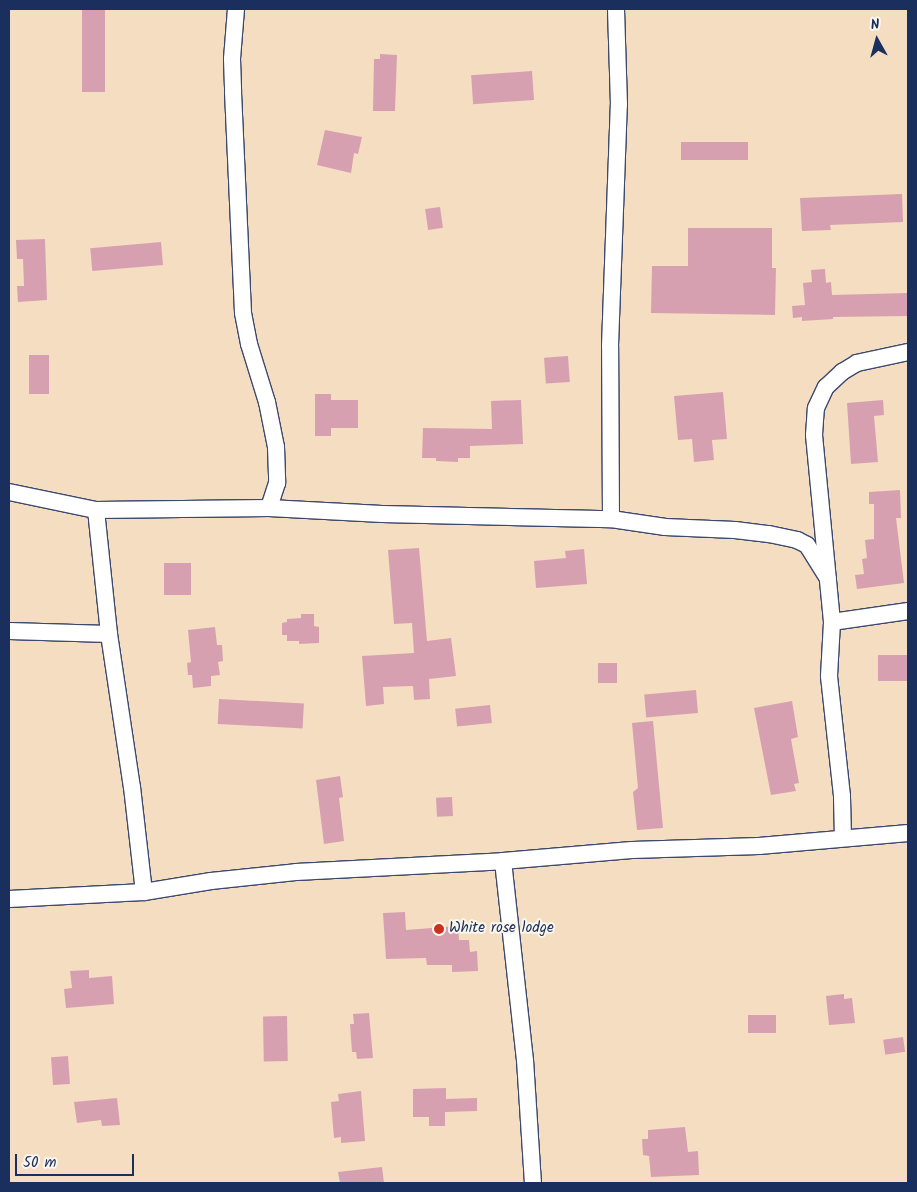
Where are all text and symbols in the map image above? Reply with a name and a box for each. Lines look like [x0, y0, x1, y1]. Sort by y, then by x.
text: N [869, 14, 881, 37]
north arrow [852, 15, 902, 65]
place label: White rose lodge [449, 920, 554, 938]
marker: White rose lodge [433, 923, 445, 935]
scale bar [18, 1144, 136, 1176]
text: 50 m [23, 1151, 57, 1175]

